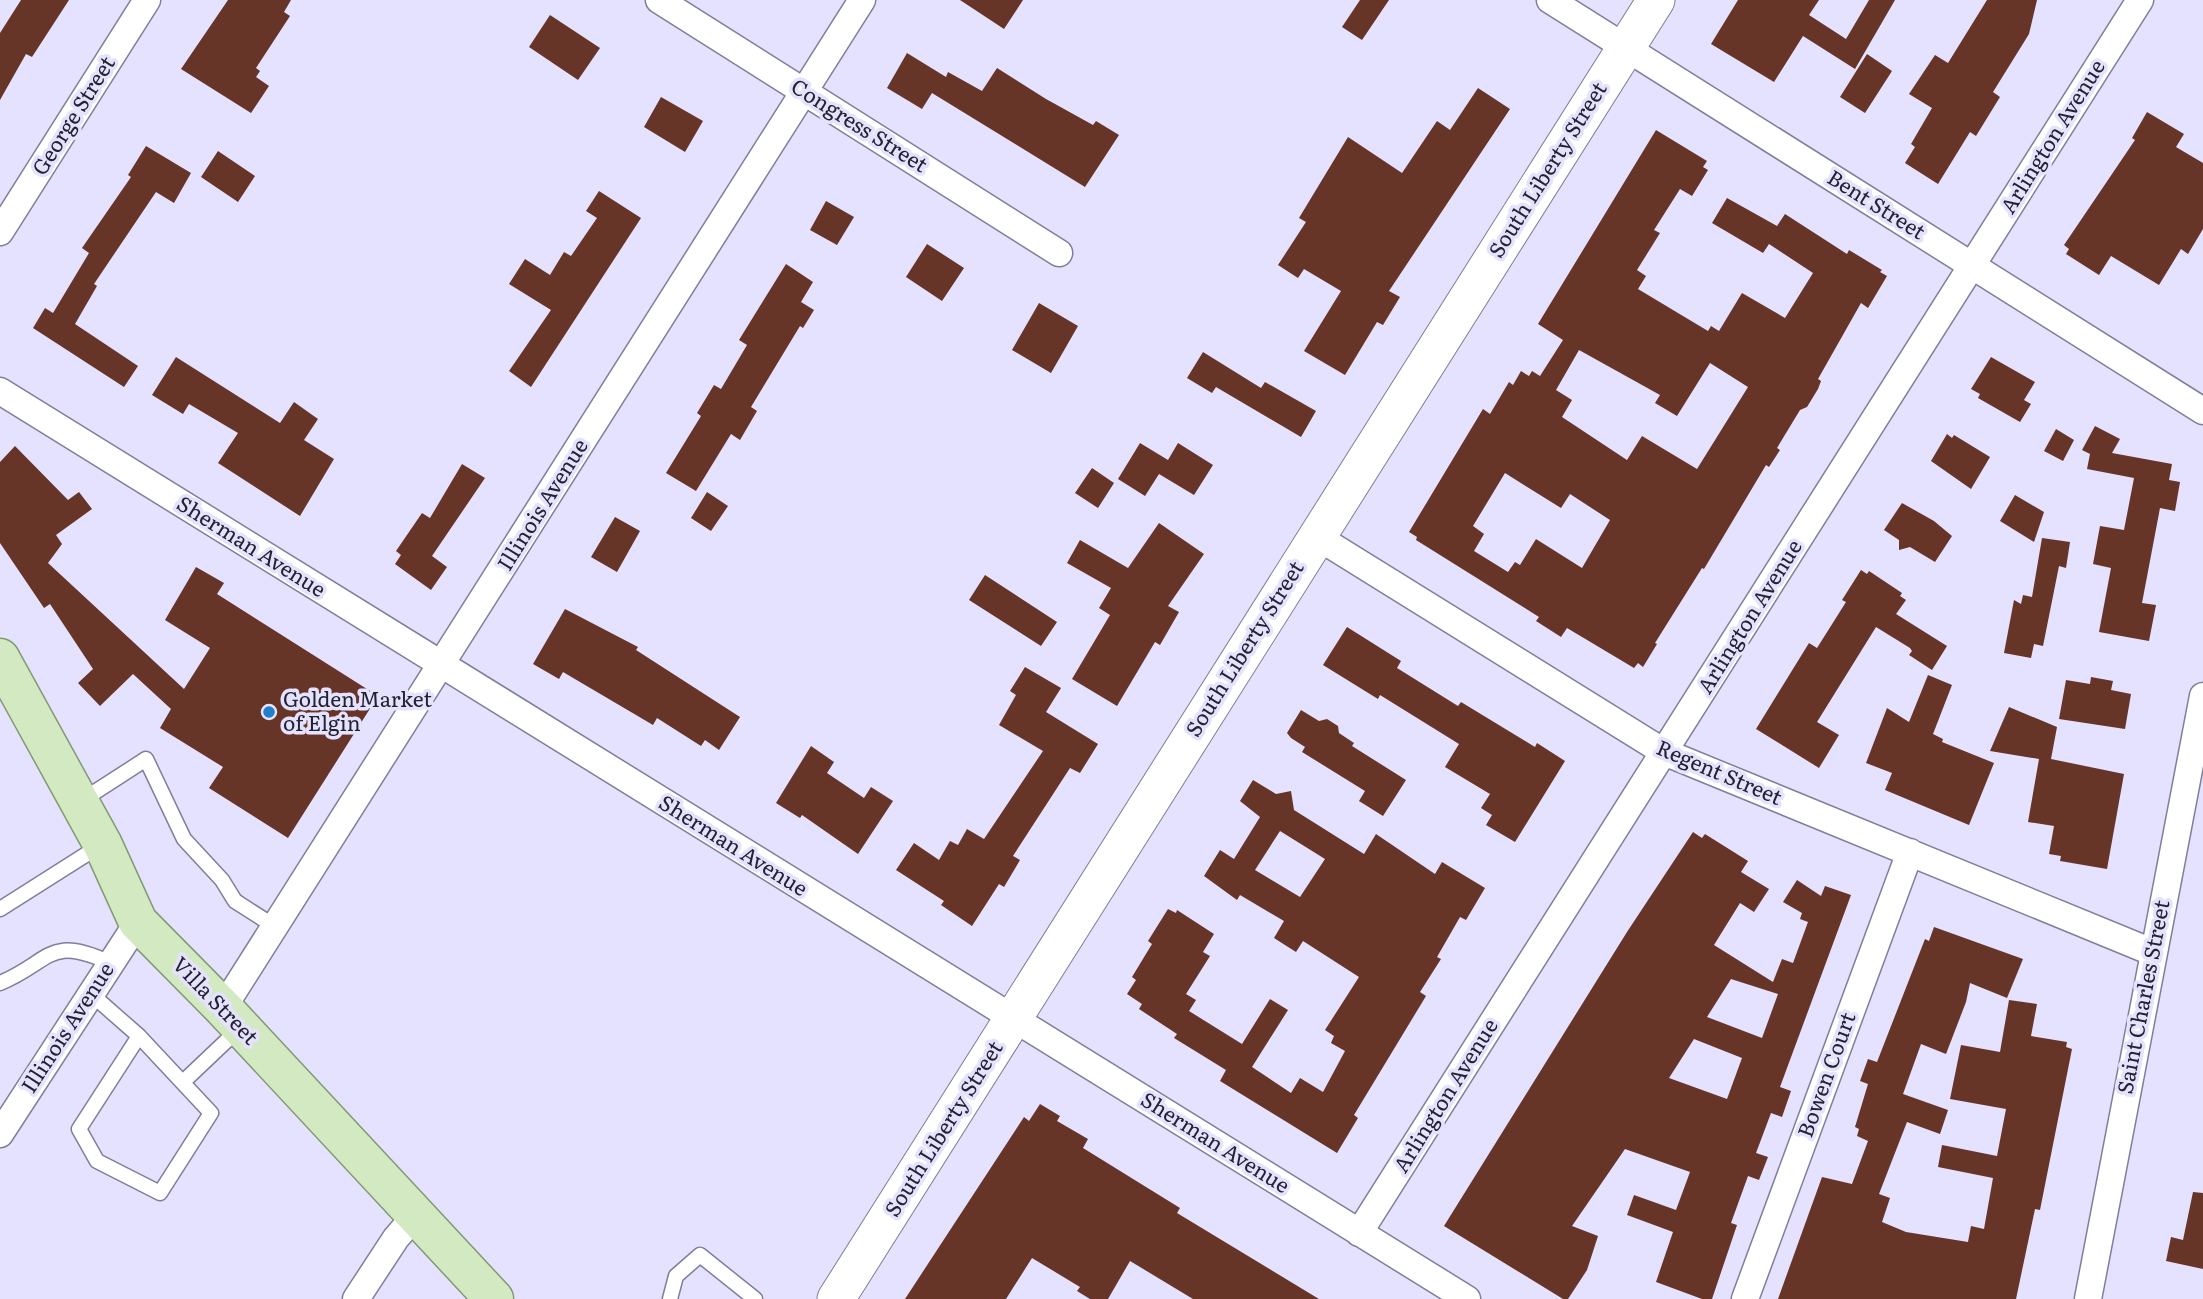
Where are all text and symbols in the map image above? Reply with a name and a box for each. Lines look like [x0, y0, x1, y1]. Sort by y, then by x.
street label: George Street [23, 49, 121, 180]
street label: Arlington Avenue [1991, 53, 2111, 219]
street label: Congress Street [786, 69, 935, 179]
street label: South Liberty Street [1479, 74, 1613, 263]
street label: Bent Street [1822, 160, 1933, 246]
street label: Illinois Avenue [488, 432, 594, 576]
street label: Sherman Avenue [172, 487, 333, 603]
street label: Arlington Avenue [1688, 533, 1808, 699]
street label: South Liberty Street [1176, 553, 1310, 742]
place label: Golden Market of Elgin [283, 682, 432, 737]
marker: Golden Market of Elgin [261, 704, 277, 720]
street label: Regent Street [1652, 730, 1788, 811]
street label: Sherman Avenue [654, 786, 815, 902]
street label: Saint Charles Street [2108, 896, 2176, 1096]
street label: Villa Street [167, 948, 267, 1051]
street label: Illinois Avenue [12, 955, 120, 1098]
street label: Bowen Court [1788, 1007, 1862, 1141]
street label: Arlington Avenue [1384, 1012, 1504, 1178]
street label: South Liberty Street [875, 1033, 1009, 1222]
street label: Sherman Avenue [1136, 1083, 1297, 1199]

